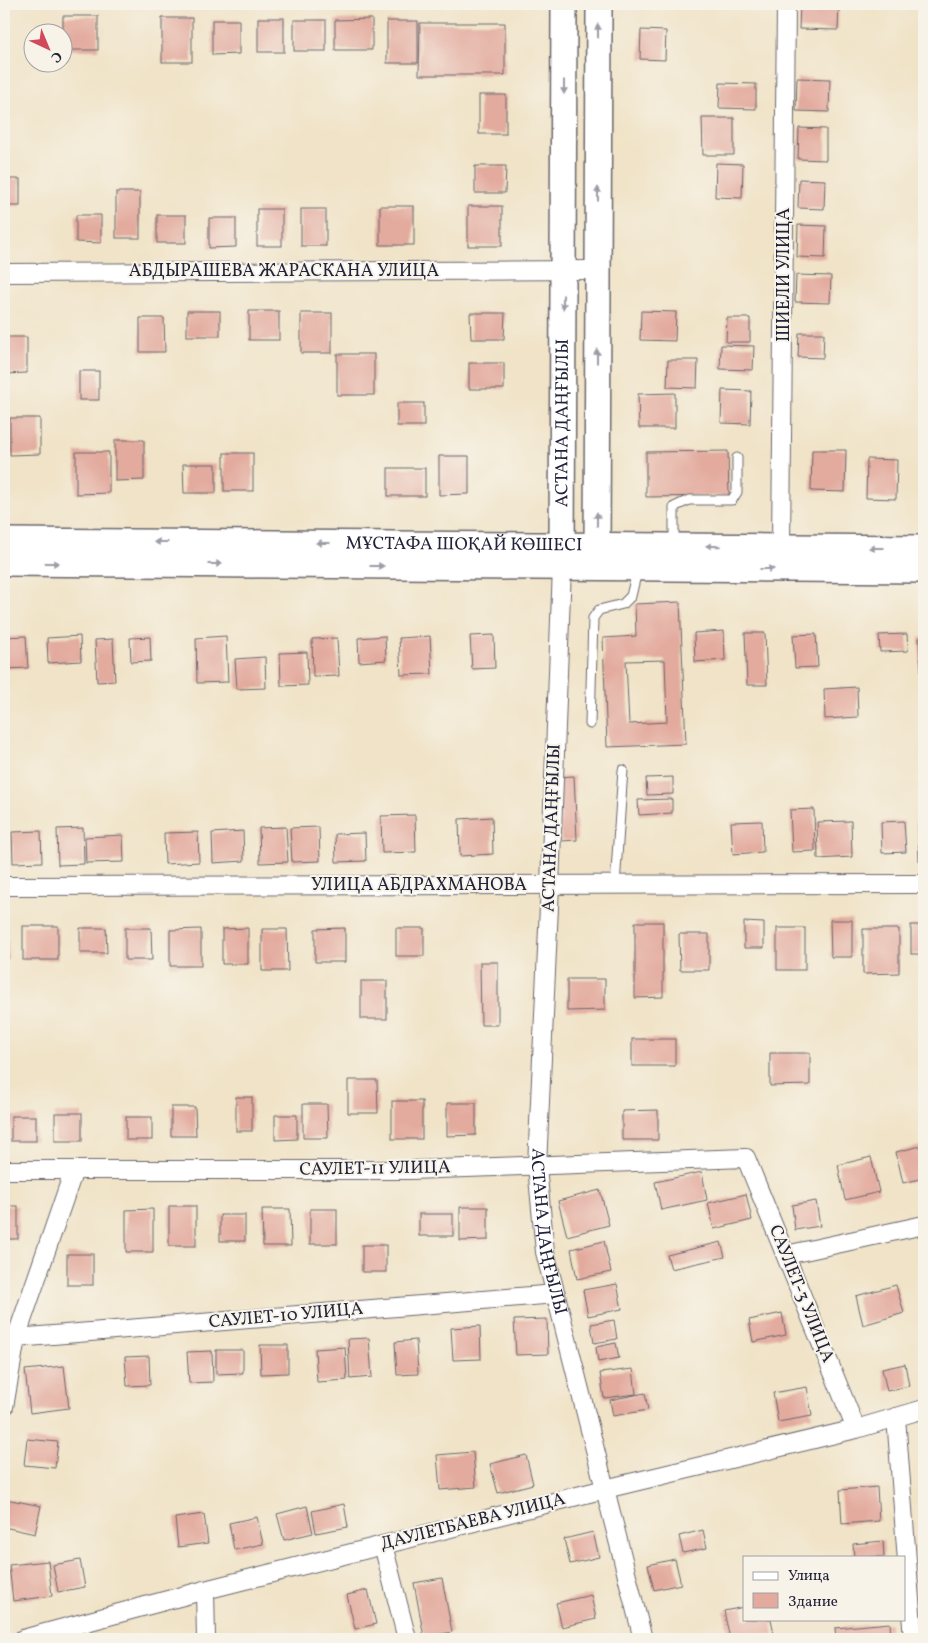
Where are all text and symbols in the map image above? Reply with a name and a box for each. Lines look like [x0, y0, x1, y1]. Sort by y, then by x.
north arrow [22, 22, 72, 72]
one-way arrow [594, 23, 602, 39]
text: С [46, 46, 66, 66]
one-way arrow [560, 80, 568, 96]
one-way arrow [594, 185, 602, 201]
street label: ШИЕЛИ УЛИЦА [772, 208, 797, 342]
street label: АБДЫРАШЕВА ЖАРАСКАНА УЛИЦА [129, 259, 440, 284]
one-way arrow [559, 295, 567, 311]
street label: АСТАНА ДАҢҒЫЛЫ [550, 339, 575, 507]
one-way arrow [593, 348, 601, 364]
one-way arrow [593, 510, 601, 526]
street label: МҰСТАФА ШОҚАЙ КӨШЕСІ [345, 531, 582, 558]
one-way arrow [152, 538, 168, 546]
one-way arrow [315, 539, 331, 547]
one-way arrow [705, 542, 721, 550]
one-way arrow [867, 543, 883, 551]
one-way arrow [45, 559, 61, 567]
one-way arrow [207, 561, 223, 569]
one-way arrow [370, 562, 386, 570]
one-way arrow [760, 565, 776, 573]
street label: АСТАНА ДАҢҒЫЛЫ [537, 743, 567, 913]
street label: УЛИЦА АБДРАХМАНОВА [311, 873, 527, 898]
street label: АСТАНА ДАҢҒЫЛЫ [524, 1148, 573, 1317]
street label: САУЛЕТ-11 УЛИЦА [299, 1155, 451, 1183]
street label: САУЛЕТ-3 УЛИЦА [762, 1221, 840, 1367]
street label: САУЛЕТ-10 УЛИЦА [208, 1297, 365, 1335]
street label: ДАУЛЕТБАЕВА УЛИЦА [378, 1487, 568, 1557]
legend [743, 1556, 906, 1620]
text: Улица [788, 1566, 830, 1587]
text: Здание [788, 1592, 838, 1613]

